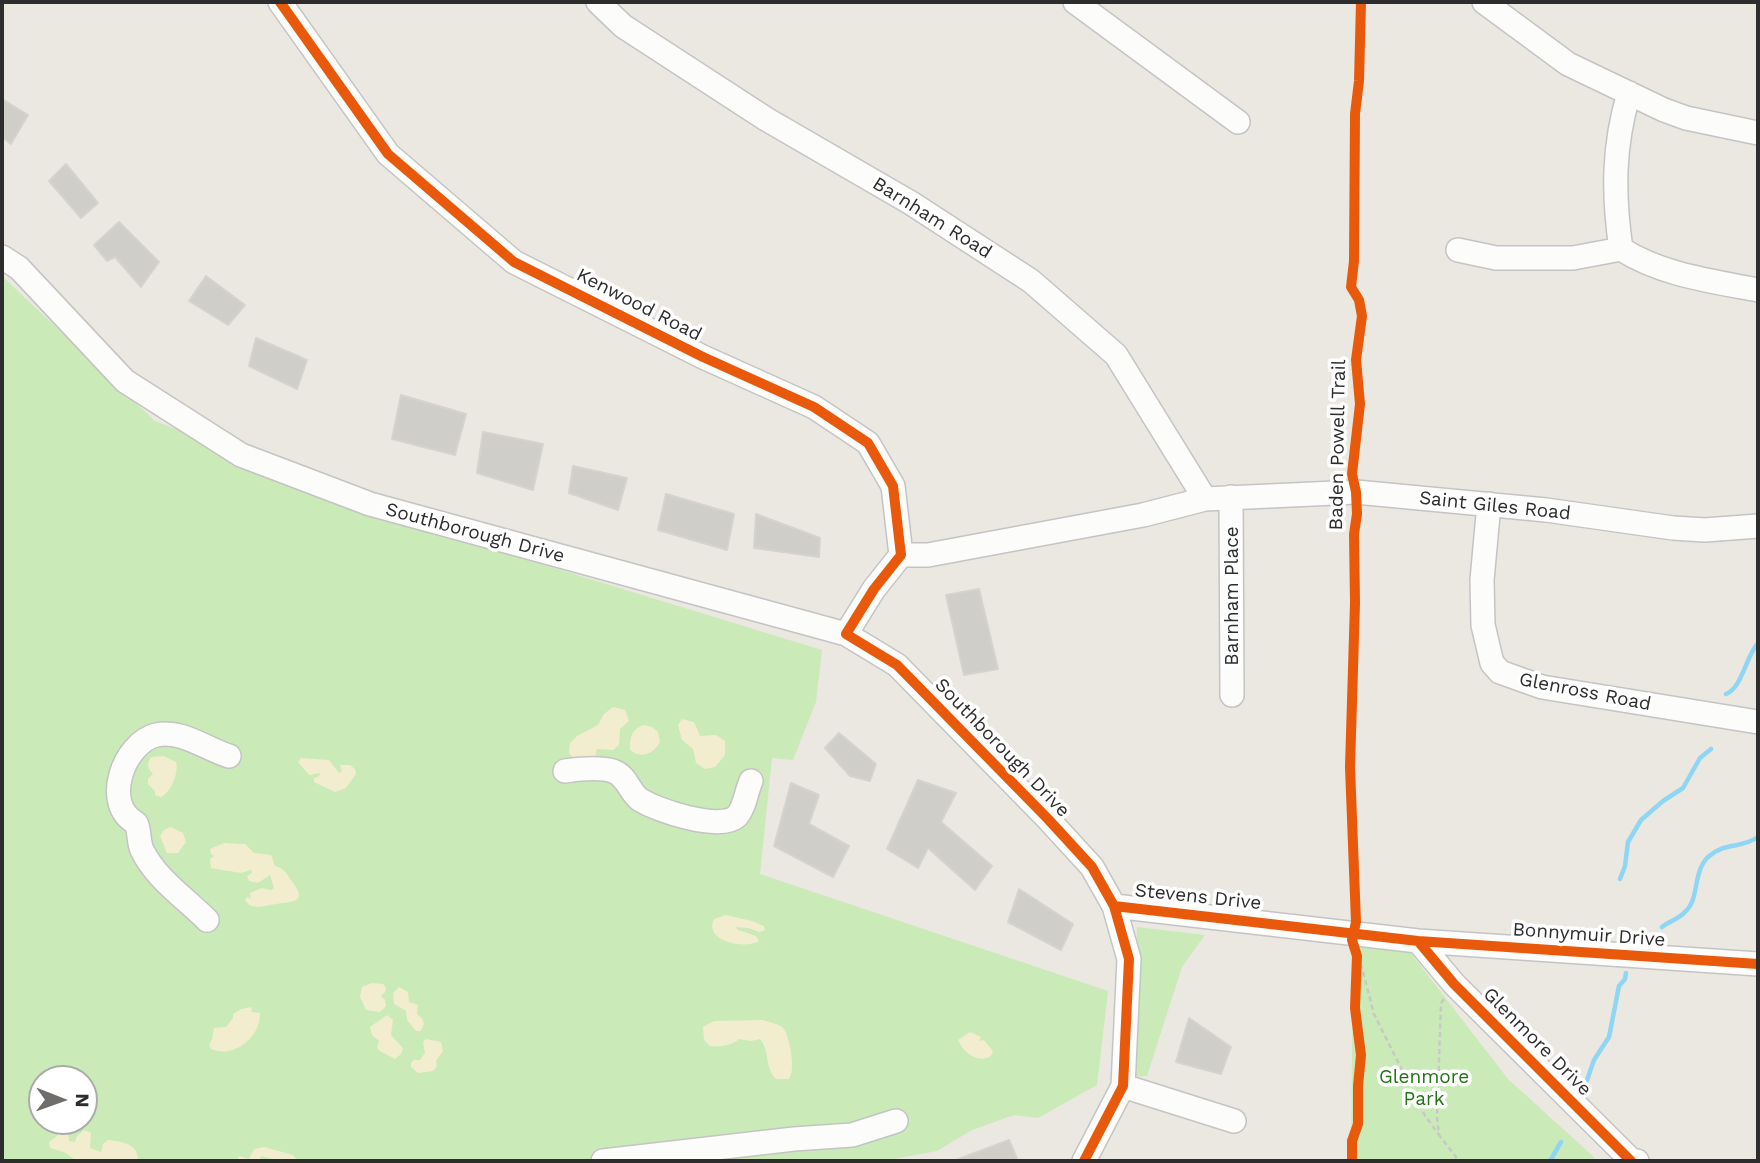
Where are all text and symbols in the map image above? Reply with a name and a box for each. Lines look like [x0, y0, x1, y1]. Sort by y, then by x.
street label: Barnham Road [868, 172, 996, 264]
street label: Kenwood Road [573, 264, 705, 346]
street label: Baden Powell Trail [1325, 359, 1351, 531]
street label: Saint Giles Road [1418, 487, 1572, 525]
street label: Southborough Drive [383, 498, 567, 568]
street label: Barnham Place [1221, 526, 1243, 666]
street label: Glenross Road [1517, 668, 1653, 716]
street label: Southborough Drive [930, 674, 1074, 822]
street label: Stevens Drive [1134, 879, 1262, 915]
street label: Bonnymuir Drive [1512, 918, 1666, 952]
street label: Glenmore Drive [1478, 983, 1596, 1101]
north arrow [28, 1065, 98, 1135]
park label: Glenmore Park [1379, 1066, 1469, 1110]
text: N [71, 1093, 94, 1108]

